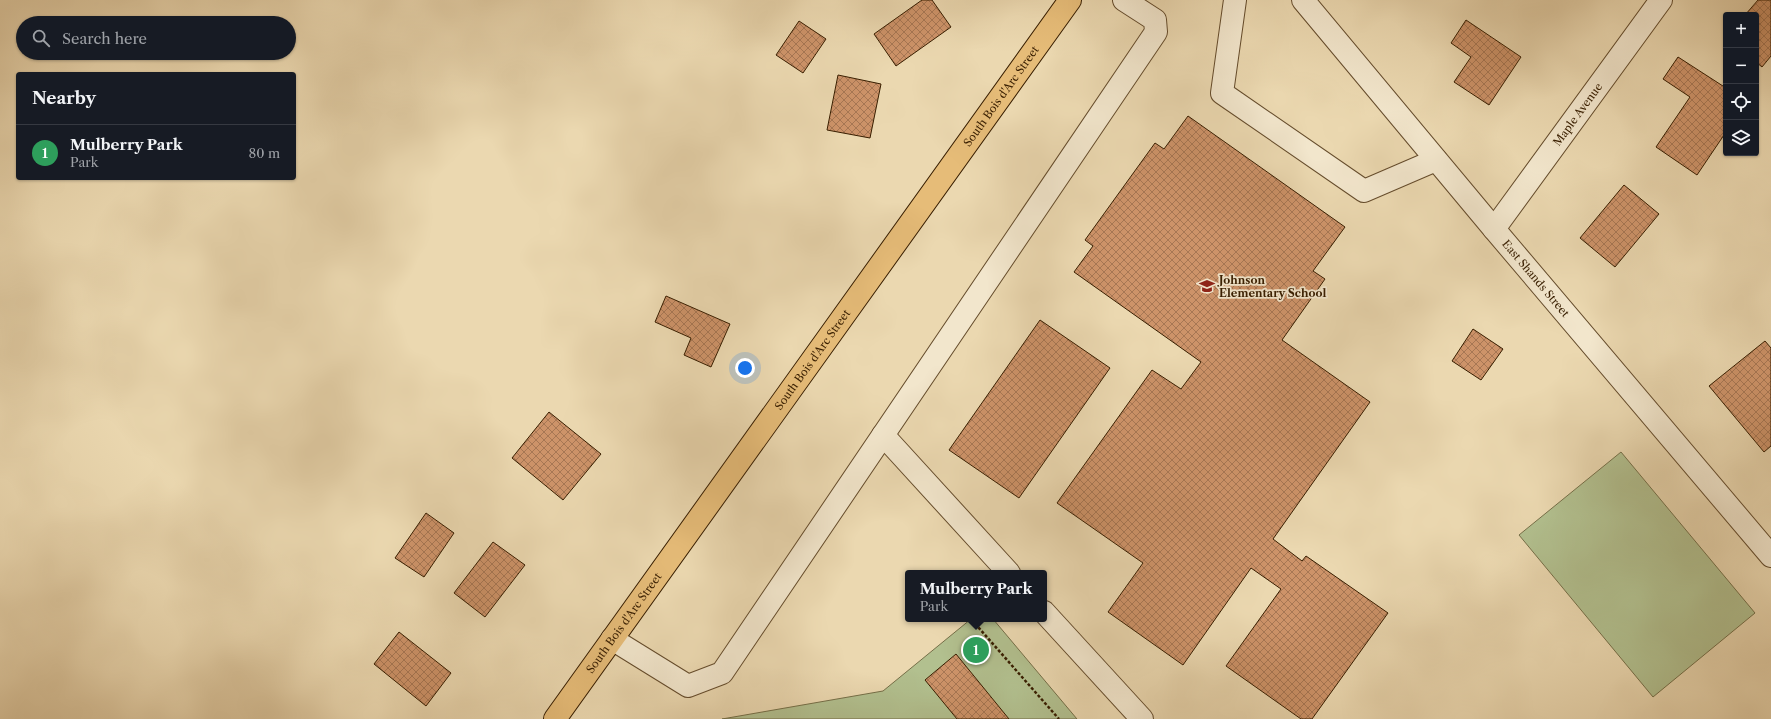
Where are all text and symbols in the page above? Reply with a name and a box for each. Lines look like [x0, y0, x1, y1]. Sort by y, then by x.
map controls [1723, 12, 1759, 156]
button: + [1723, 12, 1759, 48]
search box [16, 16, 296, 60]
icon: search [30, 27, 52, 49]
text: Search here [62, 29, 147, 48]
street label: South Bois d'Arc Street [960, 43, 1042, 149]
button: − [1723, 48, 1759, 84]
street label: Maple Avenue [1550, 80, 1605, 149]
button: locate [1723, 84, 1759, 120]
text: Nearby [32, 88, 96, 108]
button: layers [1723, 120, 1759, 156]
text: Mulberry Park [70, 135, 183, 154]
text: 1 [42, 145, 48, 161]
text: 80 m [248, 145, 280, 161]
text: Park [70, 154, 98, 170]
street label: East Shands Street [1499, 237, 1573, 320]
place label: Johnson Elementary School [1217, 273, 1326, 300]
school or university icon: Johnson Elementary School [1198, 277, 1216, 295]
street label: South Bois d'Arc Street [772, 307, 853, 413]
your location [735, 358, 755, 378]
street label: South Bois d'Arc Street [583, 570, 665, 676]
popup [905, 570, 1047, 622]
text: Mulberry Park [920, 579, 1032, 598]
text: Park [920, 598, 948, 614]
pin: 1 [963, 635, 989, 665]

